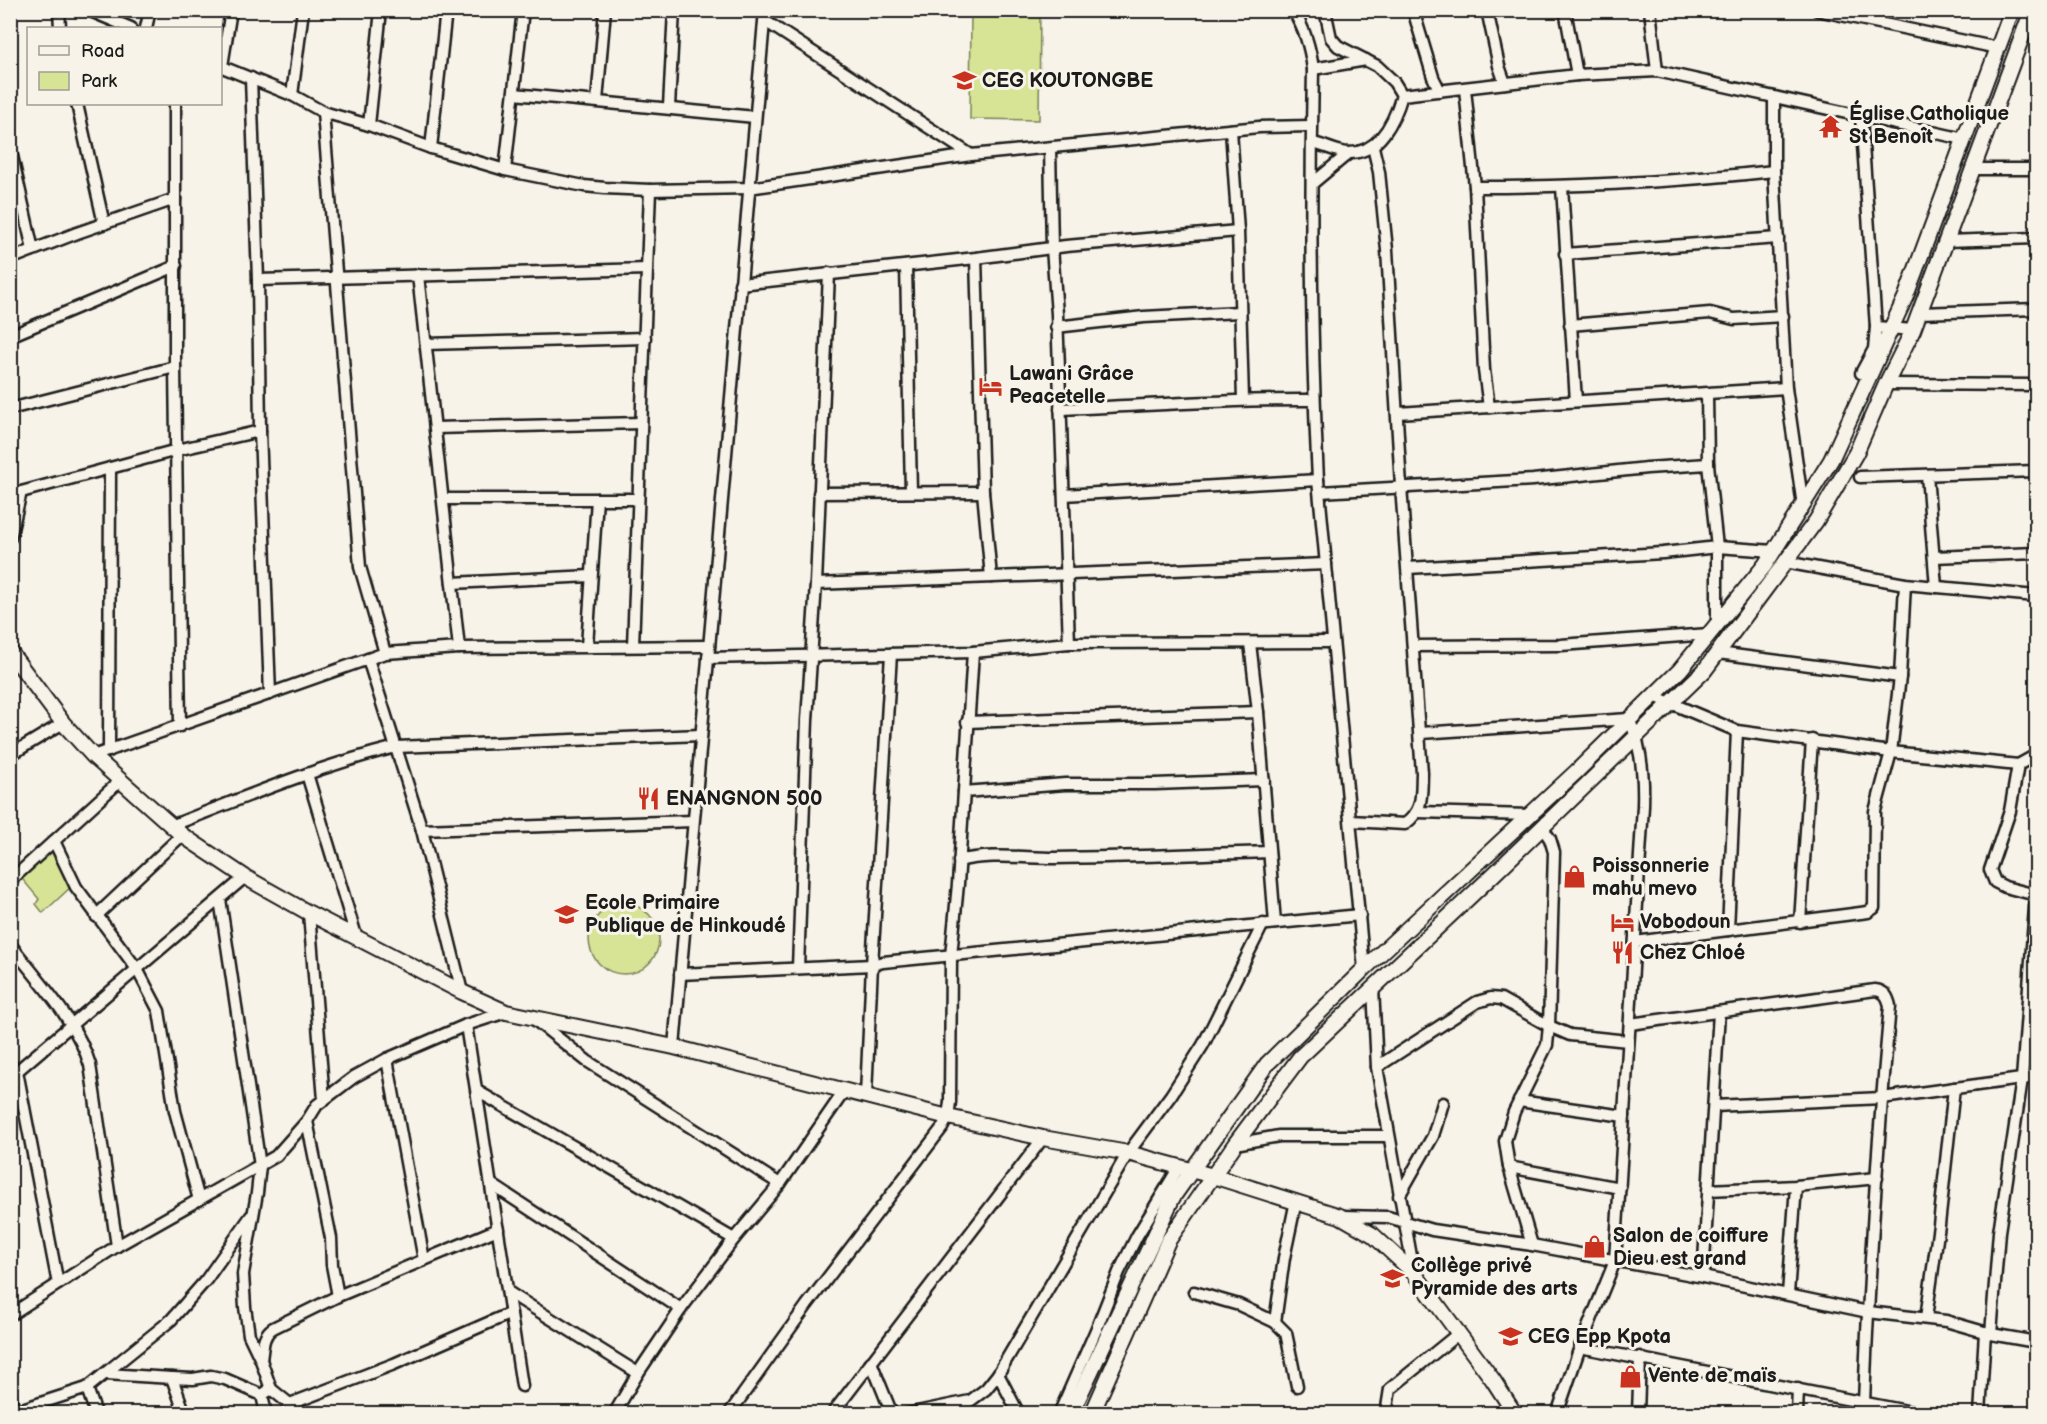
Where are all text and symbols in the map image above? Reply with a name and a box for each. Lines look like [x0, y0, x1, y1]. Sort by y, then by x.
legend [27, 27, 222, 105]
text: Road [81, 41, 125, 62]
school or university icon: CEG KOUTONGBE [951, 68, 977, 94]
place label: CEG KOUTONGBE [982, 69, 1153, 93]
text: Park [81, 71, 117, 92]
place label: Église Catholique St Benoît [1849, 100, 2009, 149]
temple icon: Église Catholique St Benoît [1818, 113, 1844, 139]
place label: Lawani Grâce Peacetelle [1009, 362, 1134, 409]
hotel icon: Lawani Grâce Peacetelle [978, 373, 1004, 399]
restaurant icon: ENANGNON 500 [635, 786, 661, 812]
place label: ENANGNON 500 [666, 787, 823, 811]
place label: Poissonnerie mahu mevo [1592, 854, 1709, 901]
shop icon: Poissonnerie mahu mevo [1561, 864, 1587, 890]
place label: Ecole Primaire Publique de Hinkoudé [585, 891, 786, 938]
school or university icon: Ecole Primaire Publique de Hinkoudé [554, 901, 580, 927]
hotel icon: Vobodoun [1609, 909, 1635, 935]
place label: Vobodoun [1640, 910, 1731, 934]
restaurant icon: Chez Chloé [1609, 940, 1635, 966]
place label: Chez Chloé [1640, 941, 1745, 965]
place label: Salon de coiffure Dieu est grand [1613, 1224, 1768, 1271]
shop icon: Salon de coiffure Dieu est grand [1582, 1234, 1608, 1260]
place label: Collège privé Pyramide des arts [1411, 1254, 1578, 1301]
school or university icon: Collège privé Pyramide des arts [1380, 1265, 1406, 1291]
school or university icon: CEG Epp Kpota [1497, 1324, 1523, 1350]
place label: CEG Epp Kpota [1528, 1325, 1671, 1349]
shop icon: Vente de maïs [1617, 1363, 1643, 1389]
place label: Vente de maïs [1648, 1364, 1777, 1388]

